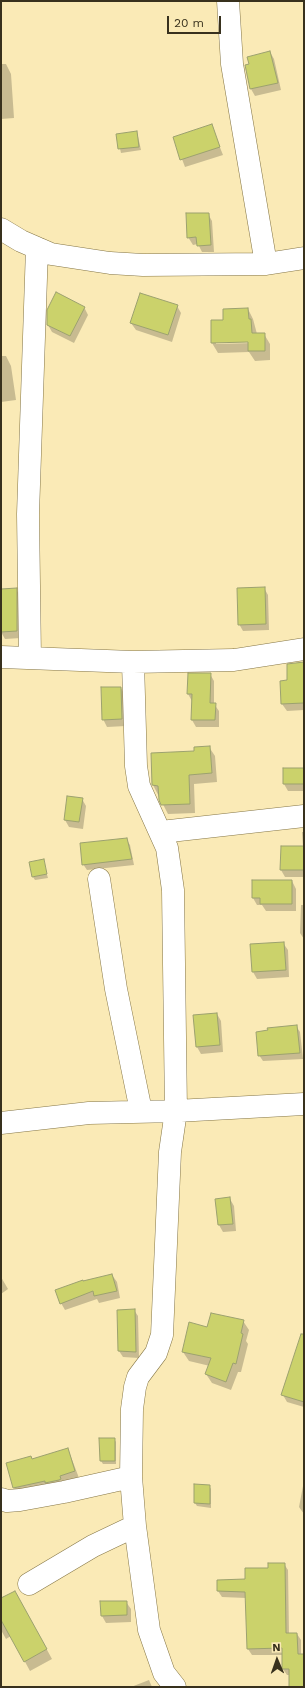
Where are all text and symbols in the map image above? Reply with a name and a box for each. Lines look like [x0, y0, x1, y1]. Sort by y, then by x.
scale bar [169, 8, 223, 34]
text: 20 m [174, 16, 204, 30]
north arrow [257, 1640, 297, 1680]
text: N [272, 1641, 281, 1654]

